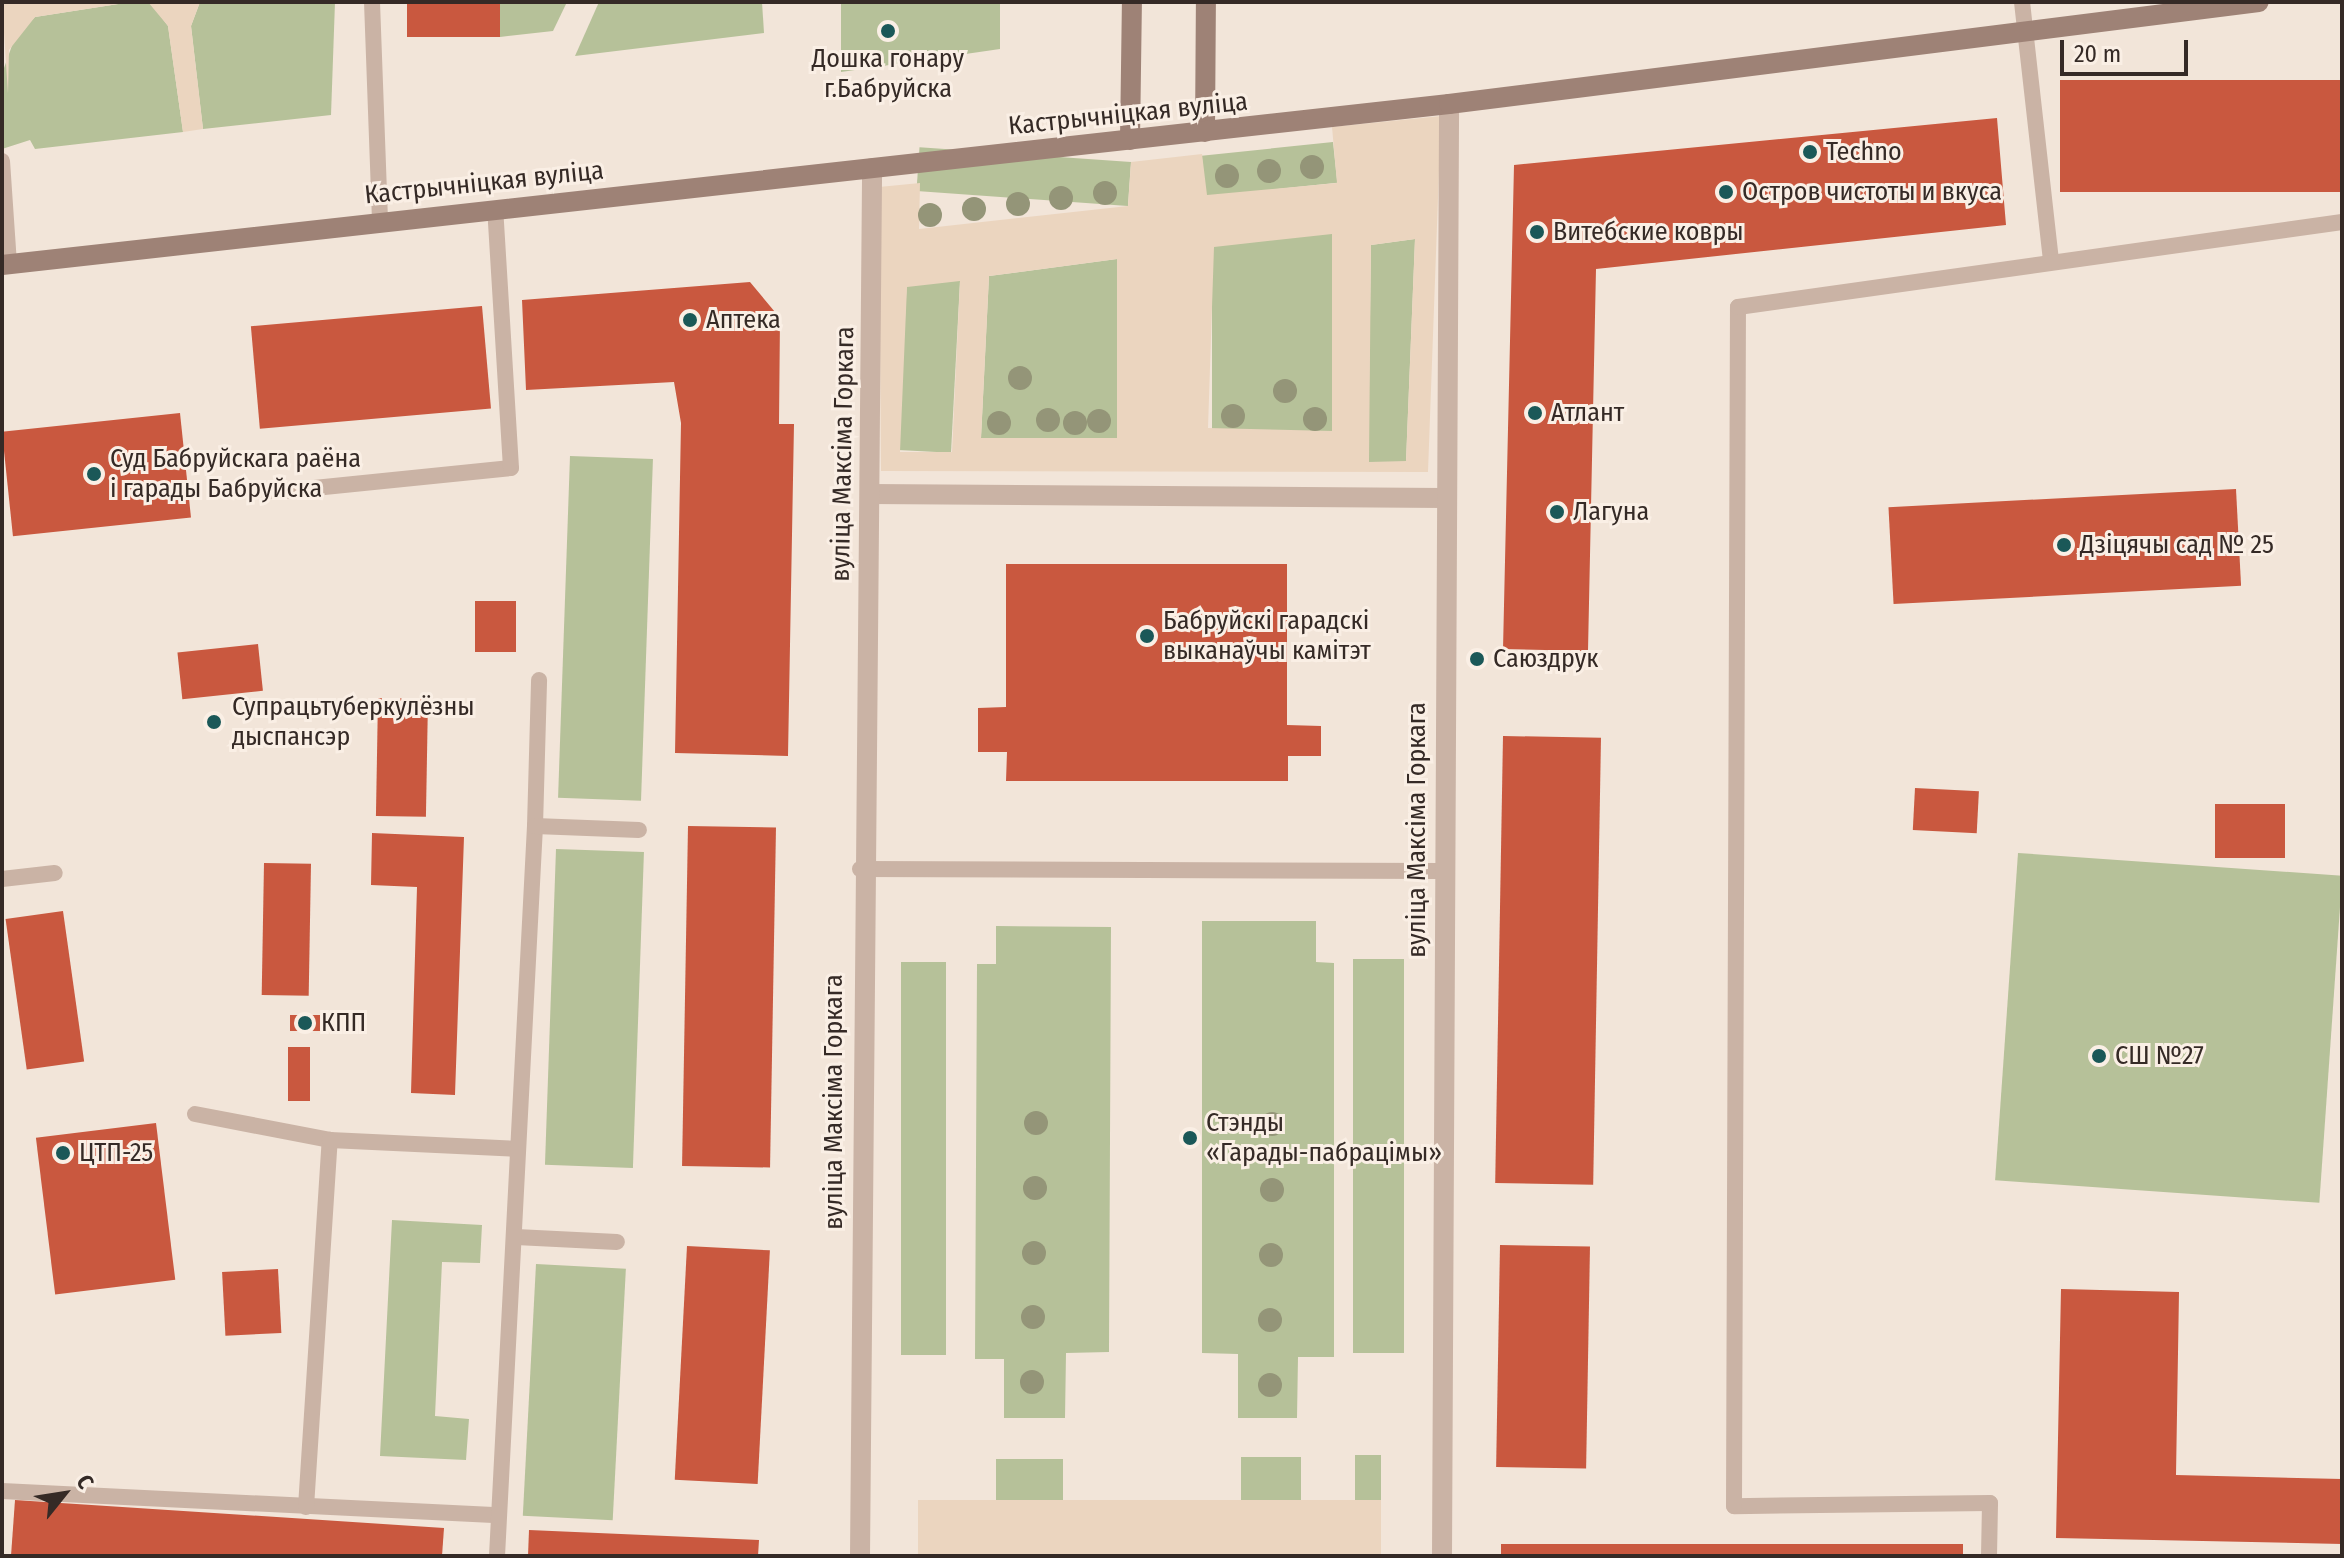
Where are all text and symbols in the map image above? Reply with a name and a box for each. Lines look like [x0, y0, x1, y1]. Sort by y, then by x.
marker: Дошка гонару г.Бабруйска [879, 22, 897, 40]
scale bar [2064, 24, 2192, 74]
text: 20 m [2074, 40, 2121, 68]
place label: Дошка гонару г.Бабруйска [812, 43, 964, 104]
street label: Кастрычніцкая вуліца [1007, 86, 1249, 142]
place label: Techno [1826, 136, 1902, 168]
marker: Techno [1801, 143, 1819, 161]
street label: Кастрычніцкая вуліца [363, 155, 605, 211]
place label: Остров чистоты и вкуса [1742, 176, 2002, 208]
marker: Остров чистоты и вкуса [1717, 183, 1735, 201]
place label: Витебские ковры [1553, 216, 1744, 248]
marker: Витебские ковры [1528, 223, 1546, 241]
place label: Аптека [706, 304, 781, 336]
marker: Аптека [681, 311, 699, 329]
street label: вуліца Максіма Горкага [825, 326, 861, 582]
place label: Атлант [1551, 397, 1624, 429]
marker: Атлант [1526, 404, 1544, 422]
place label: Суд Бабруйскага раёна і гарады Бабруйска [110, 443, 361, 504]
marker: Суд Бабруйскага раёна і гарады Бабруйска [85, 465, 103, 483]
place label: Лагуна [1573, 496, 1649, 528]
marker: Лагуна [1548, 503, 1566, 521]
place label: Дзіцячы сад № 25 [2080, 529, 2274, 561]
marker: Дзіцячы сад № 25 [2055, 536, 2073, 554]
place label: Бабруйскі гарадскі выканаўчы камітэт [1163, 605, 1371, 666]
marker: Бабруйскі гарадскі выканаўчы камітэт [1138, 627, 1156, 645]
place label: Саюздрук [1493, 643, 1598, 675]
marker: Саюздрук [1468, 650, 1486, 668]
place label: Супрацьтуберкулёзны дыспансэр [232, 691, 475, 752]
street label: вуліца Максіма Горкага [1401, 702, 1433, 958]
marker: Супрацьтуберкулёзны дыспансэр [203, 711, 225, 733]
street label: вуліца Максіма Горкага [818, 974, 850, 1230]
place label: КПП [321, 1007, 366, 1039]
marker: КПП [296, 1014, 314, 1032]
place label: СШ №27 [2115, 1040, 2204, 1072]
marker: СШ №27 [2090, 1047, 2108, 1065]
place label: Стэнды «Гарады-пабрацімы» [1206, 1107, 1442, 1168]
marker: Стэнды «Гарады-пабрацімы» [1181, 1129, 1199, 1147]
place label: ЦТП-25 [79, 1137, 153, 1169]
marker: ЦТП-25 [54, 1144, 72, 1162]
north arrow [24, 1454, 104, 1534]
text: С [71, 1470, 100, 1493]

